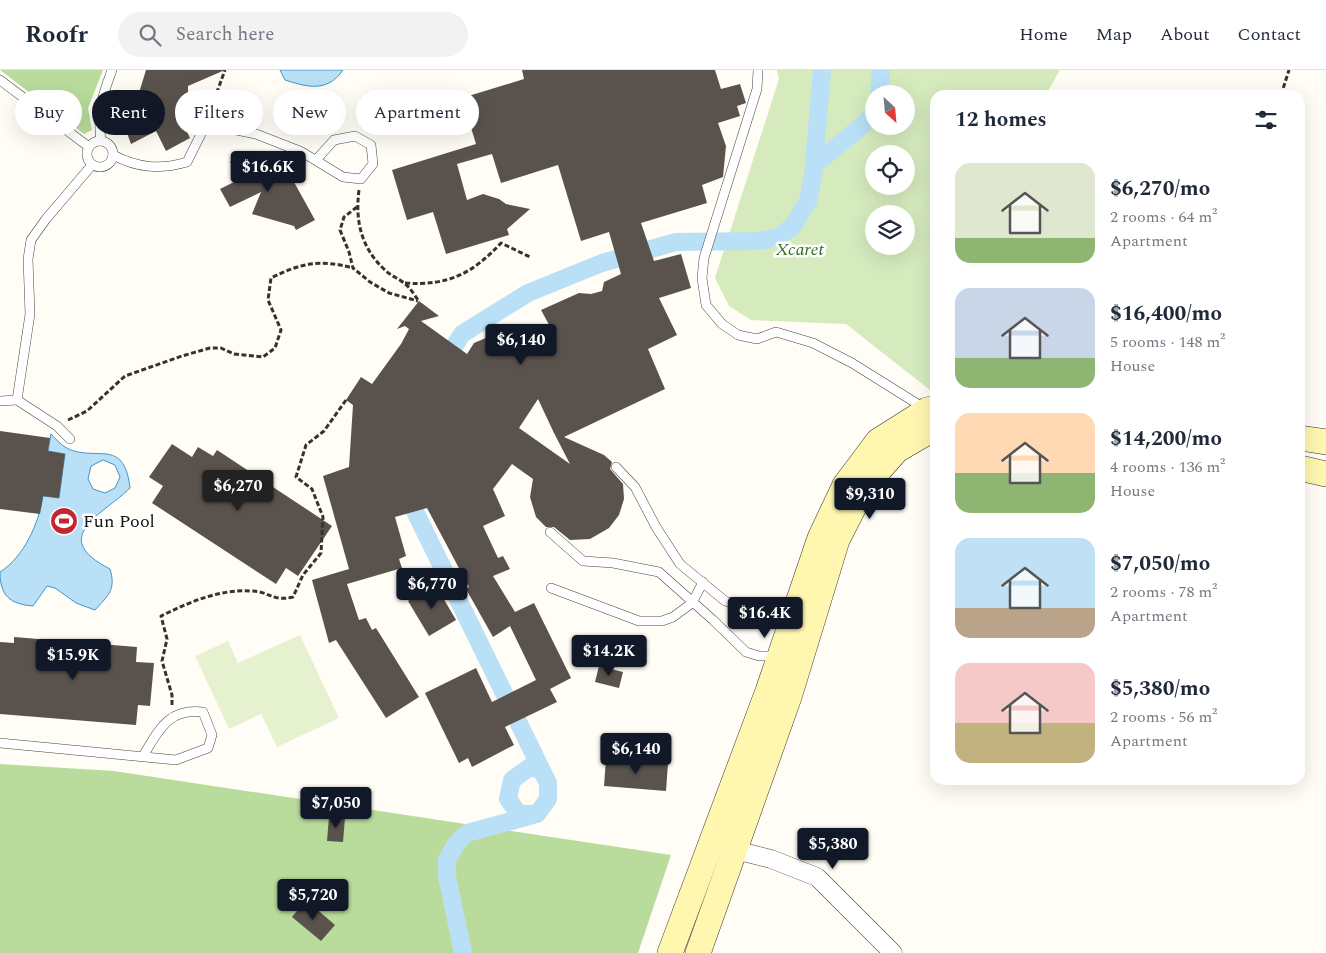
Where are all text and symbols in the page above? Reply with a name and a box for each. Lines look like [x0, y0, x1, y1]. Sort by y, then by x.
search box [118, 12, 468, 57]
text: Roofr [25, 17, 88, 53]
text: Search here [176, 20, 274, 49]
icon: search [136, 21, 164, 49]
text: Home [1019, 21, 1068, 48]
text: Map [1096, 21, 1132, 48]
text: About [1160, 21, 1210, 48]
text: Contact [1238, 21, 1301, 48]
north arrow [865, 85, 915, 135]
map controls [865, 85, 915, 255]
chip: Buy [15, 90, 82, 135]
chip: Rent [92, 90, 165, 135]
chip: Filters [175, 90, 263, 135]
chip: New [273, 90, 346, 135]
chip: Apartment [356, 90, 479, 135]
text: 12 homes [955, 104, 1047, 136]
icon: filters [1252, 106, 1280, 134]
button: locate [865, 145, 915, 195]
pin: $16.6K [227, 150, 309, 193]
text: $16.6K [242, 155, 294, 179]
text: $6,270/mo [1110, 173, 1210, 205]
icon: home [995, 183, 1055, 243]
button: layers [865, 205, 915, 255]
text: 2 rooms · 64 m² [1110, 205, 1217, 229]
text: Apartment [1110, 229, 1188, 253]
park label: Xcaret [775, 236, 824, 263]
text: $16,400/mo [1110, 298, 1222, 330]
icon: home [995, 308, 1055, 368]
pin: $6,140 [480, 324, 562, 366]
text: $6,140 [496, 328, 546, 352]
text: 5 rooms · 148 m² [1110, 330, 1225, 354]
text: House [1110, 354, 1155, 378]
text: $14,200/mo [1110, 423, 1222, 455]
icon: home [995, 433, 1055, 493]
text: 4 rooms · 136 m² [1110, 455, 1225, 479]
pin: $6,270 [197, 470, 279, 512]
text: $6,270 [213, 474, 263, 498]
pin: $9,310 [829, 478, 911, 520]
text: House [1110, 479, 1155, 503]
text: $9,310 [845, 482, 895, 506]
sports icon: Fun Pool [49, 506, 79, 536]
place label: Fun Pool [83, 508, 155, 535]
text: $7,050/mo [1110, 548, 1210, 580]
icon: home [995, 558, 1055, 618]
pin: $6,770 [391, 568, 473, 610]
text: $6,770 [407, 572, 457, 596]
text: 2 rooms · 78 m² [1110, 580, 1217, 604]
pin: $16.4K [724, 596, 806, 639]
text: $16.4K [739, 601, 791, 625]
text: Apartment [1110, 604, 1188, 628]
pin: $14.2K [568, 634, 650, 677]
pin: $15.9K [32, 638, 114, 681]
text: $14.2K [583, 639, 635, 663]
text: $15.9K [47, 643, 99, 667]
text: $5,380/mo [1110, 673, 1210, 705]
icon: home [995, 683, 1055, 743]
text: 2 rooms · 56 m² [1110, 705, 1217, 729]
text: Apartment [1110, 729, 1188, 753]
pin: $6,140 [595, 732, 677, 775]
text: $6,140 [611, 737, 661, 761]
pin: $7,050 [295, 786, 377, 829]
text: $7,050 [311, 791, 361, 815]
pin: $5,380 [792, 828, 874, 870]
text: $5,380 [808, 832, 858, 856]
pin: $5,720 [272, 878, 354, 921]
text: $5,720 [288, 883, 338, 907]

